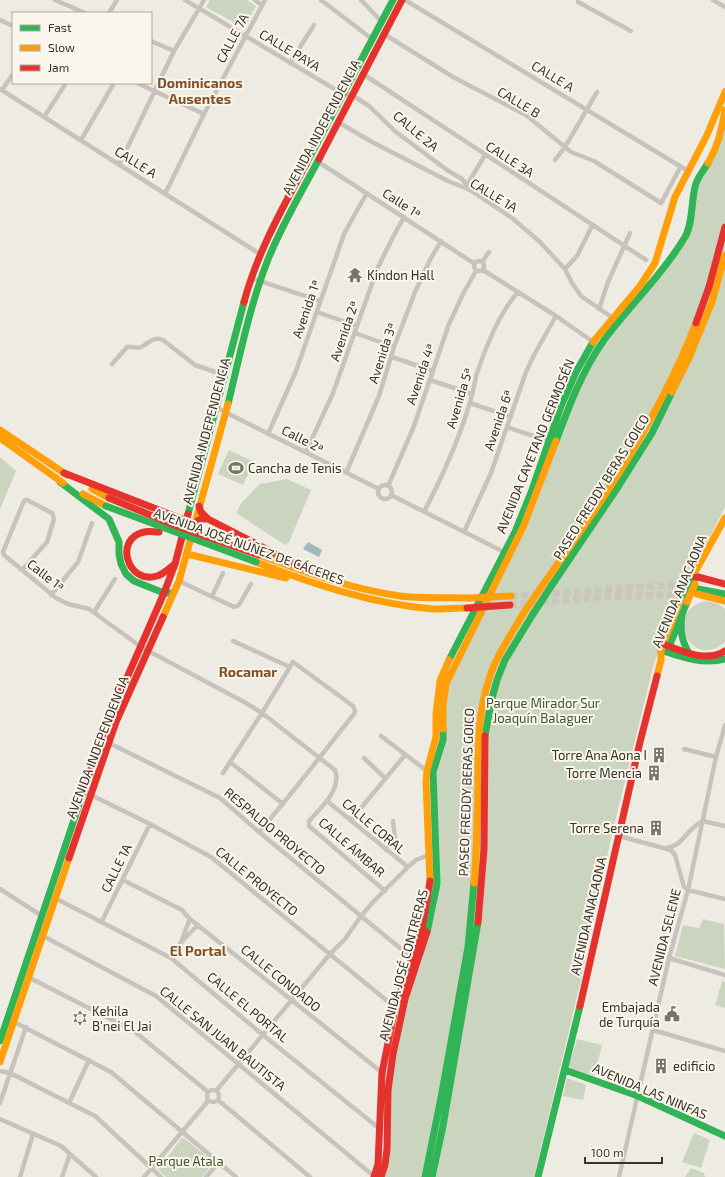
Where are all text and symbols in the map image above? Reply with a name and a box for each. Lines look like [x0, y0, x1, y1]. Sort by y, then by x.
street label: CALLE 7A [212, 11, 252, 65]
legend [12, 12, 152, 84]
text: Fast [48, 20, 72, 34]
street label: CALLE PAYA [257, 26, 323, 74]
text: Slow [48, 40, 75, 54]
street label: AVENIDA INDEPENDENCIA [278, 56, 364, 198]
street label: CALLE A [529, 57, 577, 95]
text: Jam [48, 60, 69, 74]
district label: Dominicanos Ausentes [157, 74, 243, 107]
street label: CALLE B [495, 83, 543, 121]
street label: CALLE 2A [390, 107, 442, 155]
street label: CALLE 3A [483, 137, 537, 181]
street label: CALLE A [112, 143, 160, 181]
street label: CALLE 1A [467, 175, 521, 215]
street label: Calle 1ª [380, 185, 424, 221]
temple icon: Kindon Hall [346, 266, 364, 284]
place label: Kindon Hall [367, 267, 434, 283]
street label: Avenida 1ª [289, 278, 323, 340]
street label: Avenida 2ª [326, 299, 362, 363]
street label: Avenida 3ª [365, 321, 399, 385]
street label: Avenida 4ª [402, 341, 438, 407]
street label: AVENIDA INDEPENDENCIA [179, 356, 233, 506]
street label: AVENIDA CAYETANO GERMOSÉN [492, 356, 577, 536]
street label: Avenida 5ª [442, 366, 476, 430]
street label: Avenida 6ª [480, 388, 516, 452]
street label: PASEO FREDDY BERAS GOICO [550, 411, 652, 563]
street label: Calle 2ª [279, 422, 327, 456]
sports icon: Cancha de Tenis [227, 459, 245, 477]
place label: Cancha de Tenis [248, 460, 342, 476]
street label: AVENIDA JOSÉ NÚÑEZ DE CÁCERES [152, 503, 347, 588]
street label: AVENIDA ANACAONA [648, 532, 710, 650]
street label: Calle 1ª [24, 555, 68, 595]
district label: Rocamar [219, 663, 277, 680]
street label: AVENIDA INDEPENDENCIA [62, 674, 132, 820]
park label: Parque Mirador Sur Joaquín Balaguer [486, 695, 600, 726]
street label: PASEO FREDDY BERAS GOICO [455, 707, 477, 877]
building icon: Torre Ana Aona I [650, 746, 668, 764]
place label: Torre Ana Aona I [552, 747, 647, 763]
building icon: Torre Mencia [645, 764, 663, 782]
place label: Torre Mencia [566, 765, 642, 781]
street label: RESPALDO PROYECTO [221, 784, 329, 878]
street label: CALLE CORAL [339, 795, 409, 857]
street label: CALLE ÁMBAR [316, 813, 389, 880]
building icon: Torre Serena [647, 819, 665, 837]
place label: Torre Serena [569, 820, 644, 836]
street label: CALLE 1A [97, 841, 135, 895]
street label: CALLE PROYECTO [213, 843, 301, 919]
street label: AVENIDA ANACAONA [567, 855, 609, 977]
street label: AVENIDA JOSÉ CONTRERAS [374, 887, 431, 1043]
street label: AVENIDA SELENE [644, 887, 684, 987]
street label: CALLE CONDADO [238, 941, 324, 1015]
district label: El Portal [170, 942, 227, 959]
street label: CALLE EL PORTAL [204, 968, 292, 1046]
street label: CALLE SAN JUAN BAUTISTA [157, 982, 289, 1094]
place label: Embajada de Turquía [599, 999, 660, 1030]
place label: Kehila B'nei El Jai [92, 1003, 152, 1034]
public building icon: Embajada de Turquía [663, 1005, 681, 1023]
synagogue icon: Kehila B'nei El Jai [71, 1009, 89, 1027]
building icon: edificio [652, 1057, 670, 1075]
place label: edificio [673, 1058, 716, 1074]
street label: AVENIDA LAS NINFAS [590, 1060, 710, 1122]
scale bar [585, 1139, 662, 1165]
text: 100 m [591, 1145, 623, 1159]
park label: Parque Atala [148, 1153, 224, 1169]

